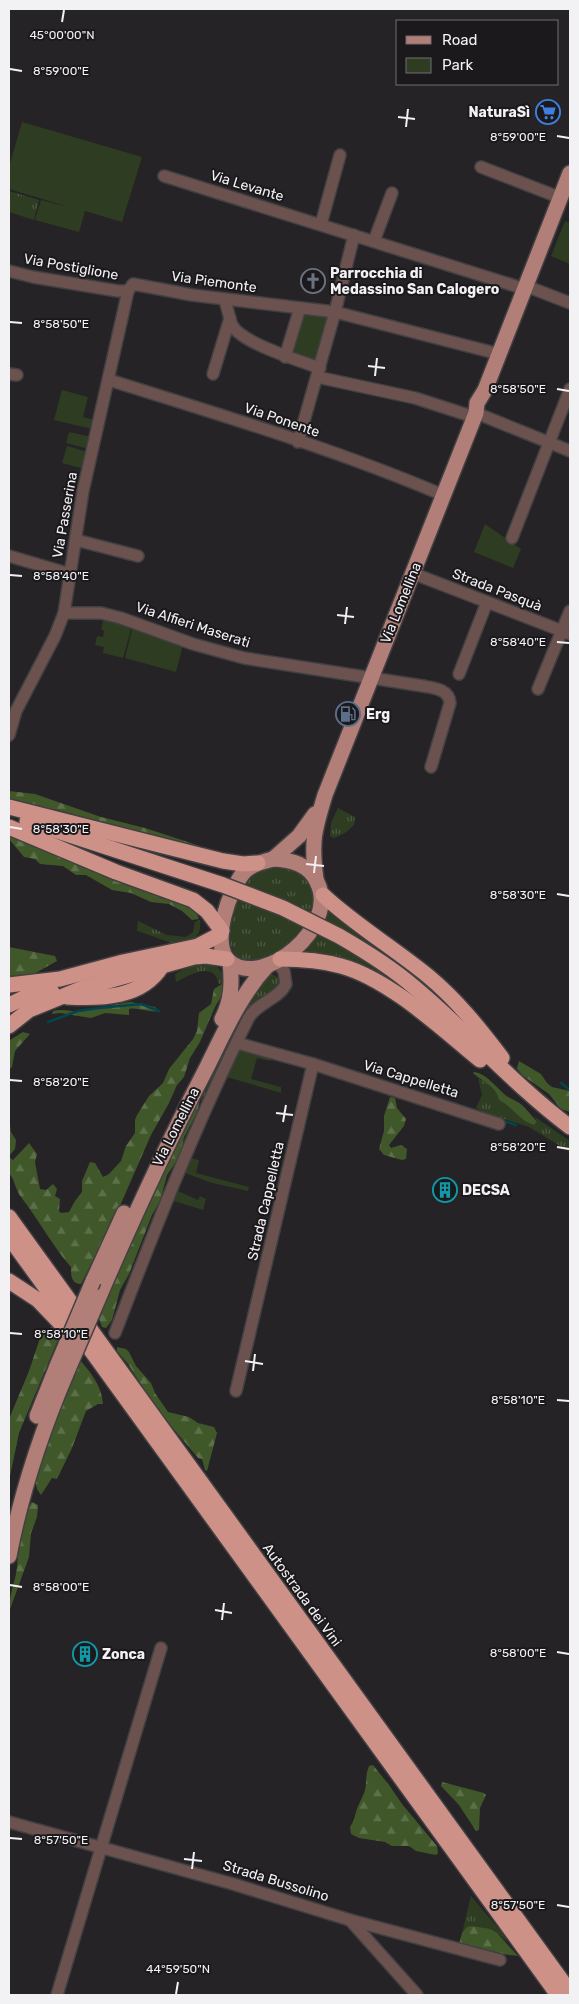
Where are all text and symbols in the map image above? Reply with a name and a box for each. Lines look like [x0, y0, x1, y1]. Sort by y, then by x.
legend [396, 20, 559, 85]
text: 45°00'00"N [29, 28, 95, 42]
text: Road [442, 31, 478, 49]
text: Park [442, 56, 473, 74]
text: 8°59'00"E [33, 64, 89, 78]
supermarket icon: NaturaSì [535, 99, 561, 125]
place label: NaturaSì [468, 104, 530, 121]
text: 8°59'00"E [490, 130, 546, 144]
street label: Via Levante [208, 167, 286, 205]
street label: Via Postiglione [22, 250, 120, 284]
place label: Parrocchia di Medassino San Calogero [330, 265, 499, 298]
street label: Via Piemonte [170, 268, 258, 296]
church icon: Parrocchia di Medassino San Calogero [300, 268, 326, 294]
text: 8°58'50"E [33, 317, 89, 331]
text: 8°58'50"E [490, 382, 546, 396]
street label: Via Ponente [242, 399, 322, 441]
street label: Via Passerina [49, 471, 81, 559]
street label: Via Lomellina [377, 560, 425, 646]
street label: Strada Pasquà [450, 565, 544, 615]
text: 8°58'40"E [33, 569, 89, 583]
street label: Via Alfieri Maserati [134, 598, 252, 652]
text: 8°58'40"E [490, 635, 546, 649]
fuel station icon: Erg [335, 701, 361, 727]
place label: Erg [366, 706, 390, 723]
text: 8°58'30"E [33, 822, 89, 836]
text: 8°58'30"E [490, 888, 546, 902]
street label: Via Cappelletta [361, 1056, 461, 1102]
text: 8°58'20"E [33, 1075, 89, 1089]
street label: Via Lomellina [149, 1085, 203, 1169]
street label: Strada Cappelletta [244, 1140, 288, 1262]
text: 8°58'20"E [490, 1140, 546, 1154]
building icon: DECSA [432, 1177, 458, 1203]
place label: DECSA [462, 1182, 510, 1199]
text: 8°58'10"E [34, 1327, 88, 1341]
text: 8°58'10"E [491, 1393, 545, 1407]
street label: Autostrada dei Vini [259, 1540, 345, 1650]
text: 8°58'00"E [33, 1580, 89, 1594]
building icon: Zonca [72, 1641, 98, 1667]
place label: Zonca [102, 1646, 145, 1663]
text: 8°58'00"E [490, 1646, 546, 1660]
text: 8°57'50"E [34, 1833, 88, 1847]
street label: Strada Bussolino [221, 1857, 331, 1905]
text: 8°57'50"E [491, 1898, 545, 1912]
text: 44°59'50"N [146, 1962, 210, 1976]

